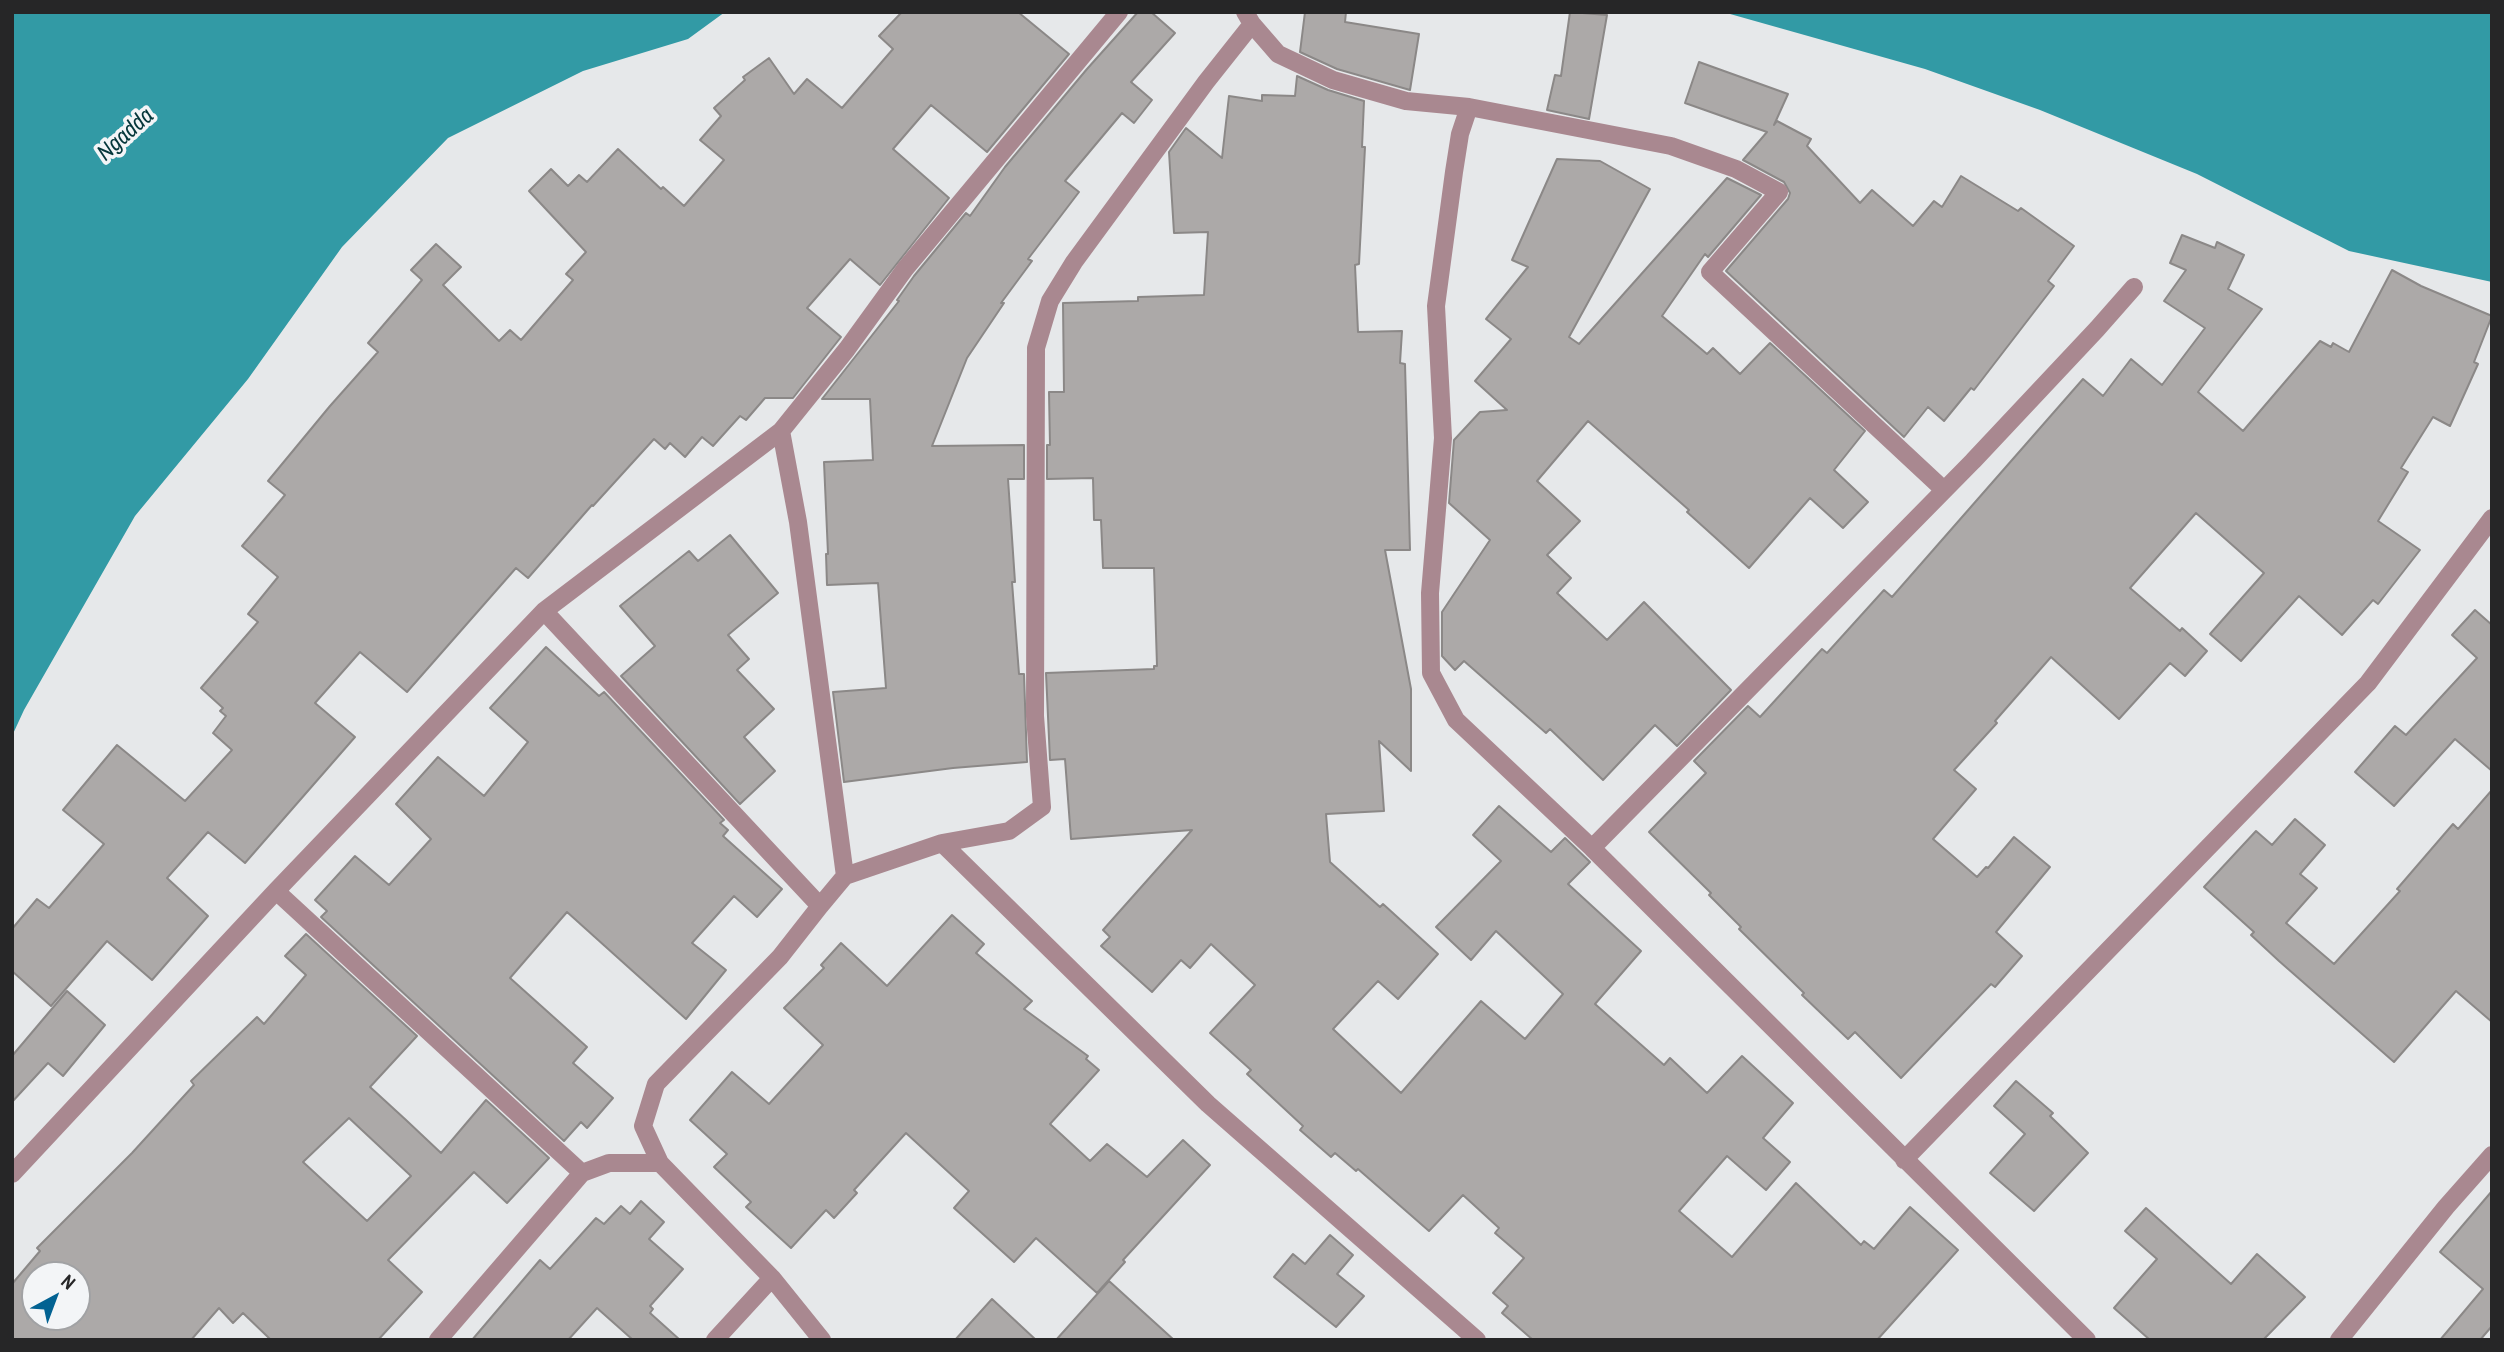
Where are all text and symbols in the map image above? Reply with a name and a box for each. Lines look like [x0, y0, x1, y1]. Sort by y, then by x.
water label: Ngadda [92, 103, 160, 167]
north arrow [21, 1261, 91, 1331]
text: N [56, 1268, 81, 1295]

